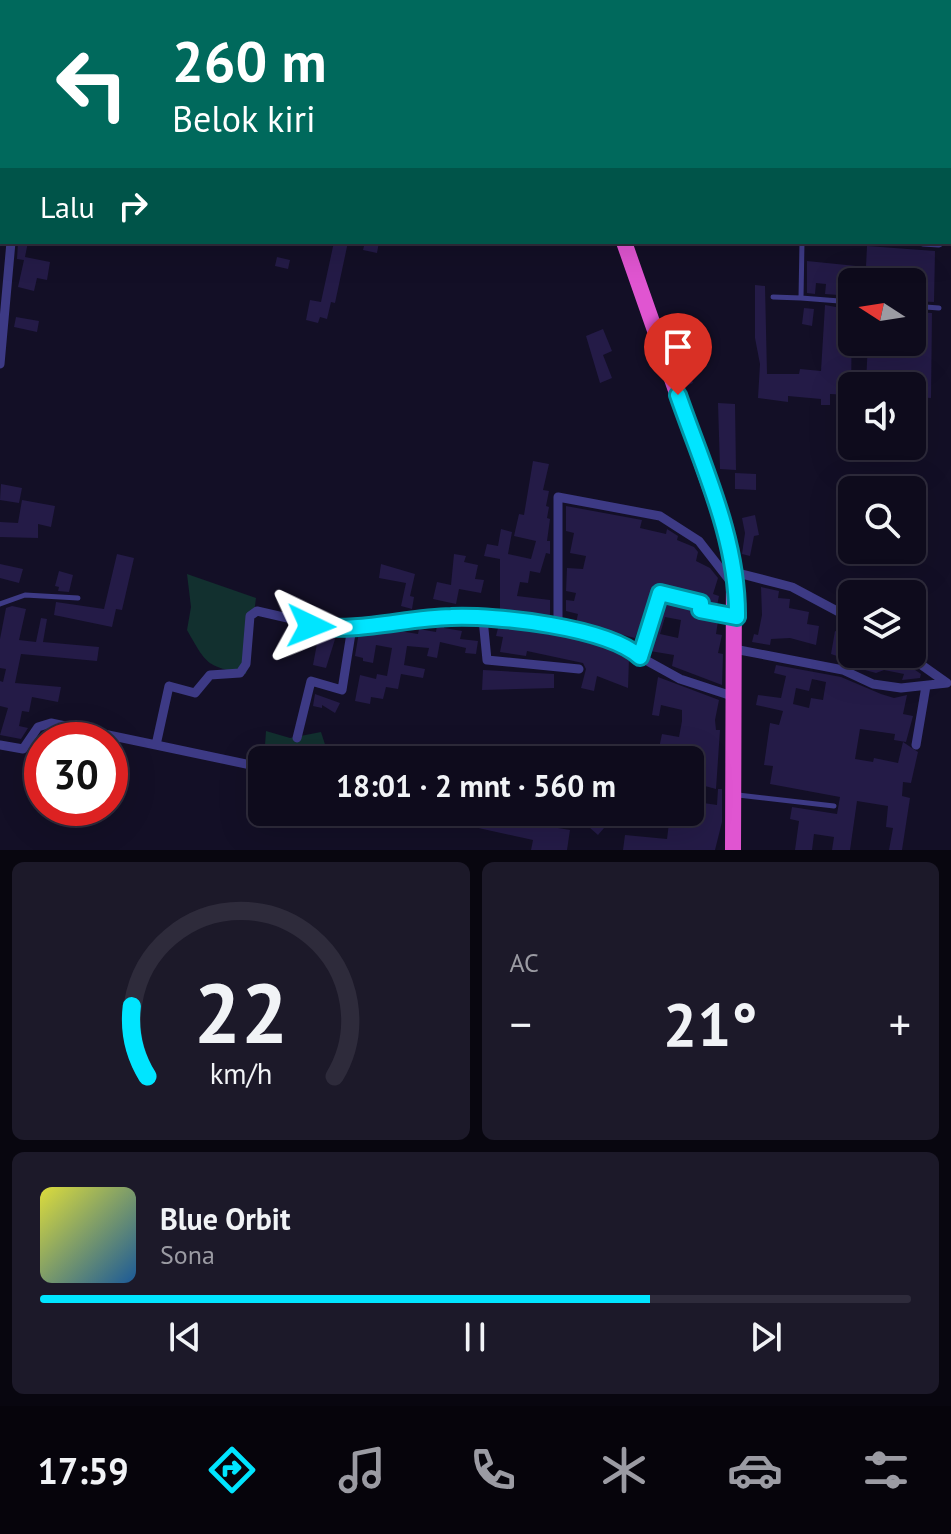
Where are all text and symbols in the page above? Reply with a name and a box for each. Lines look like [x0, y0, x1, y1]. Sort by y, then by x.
text: 260 m [172, 25, 327, 97]
icon: left [40, 32, 144, 136]
text: Belok kiri [172, 95, 316, 142]
icon: right [111, 184, 155, 228]
text: Lalu [40, 187, 95, 226]
north arrow [838, 268, 926, 356]
map controls [838, 268, 926, 668]
pin [644, 313, 712, 395]
icon: arrive [656, 325, 700, 369]
button: sound [838, 372, 926, 460]
button: search [838, 476, 926, 564]
button: layers [838, 580, 926, 668]
position arrow [269, 584, 353, 668]
speed limit sign: 30 [24, 722, 128, 826]
text: 18:01 · 2 mnt · 560 m [336, 766, 616, 805]
text: AC [510, 946, 539, 979]
text: 22 [194, 958, 288, 1066]
text: 21° [663, 985, 757, 1063]
text: − [510, 995, 532, 1052]
text: + [889, 995, 911, 1052]
text: km/h [209, 1055, 272, 1092]
text: Blue Orbit [160, 1199, 290, 1238]
text: Sona [160, 1238, 215, 1271]
icon: previous [163, 1315, 207, 1359]
icon: pause [453, 1315, 497, 1359]
icon: next [744, 1315, 788, 1359]
icon: directions [204, 1442, 260, 1498]
icon: music [334, 1442, 390, 1498]
icon: phone [465, 1442, 521, 1498]
icon: climate [596, 1442, 652, 1498]
icon: car [727, 1442, 783, 1498]
icon: filters [858, 1442, 914, 1498]
text: 17:59 [37, 1447, 129, 1494]

